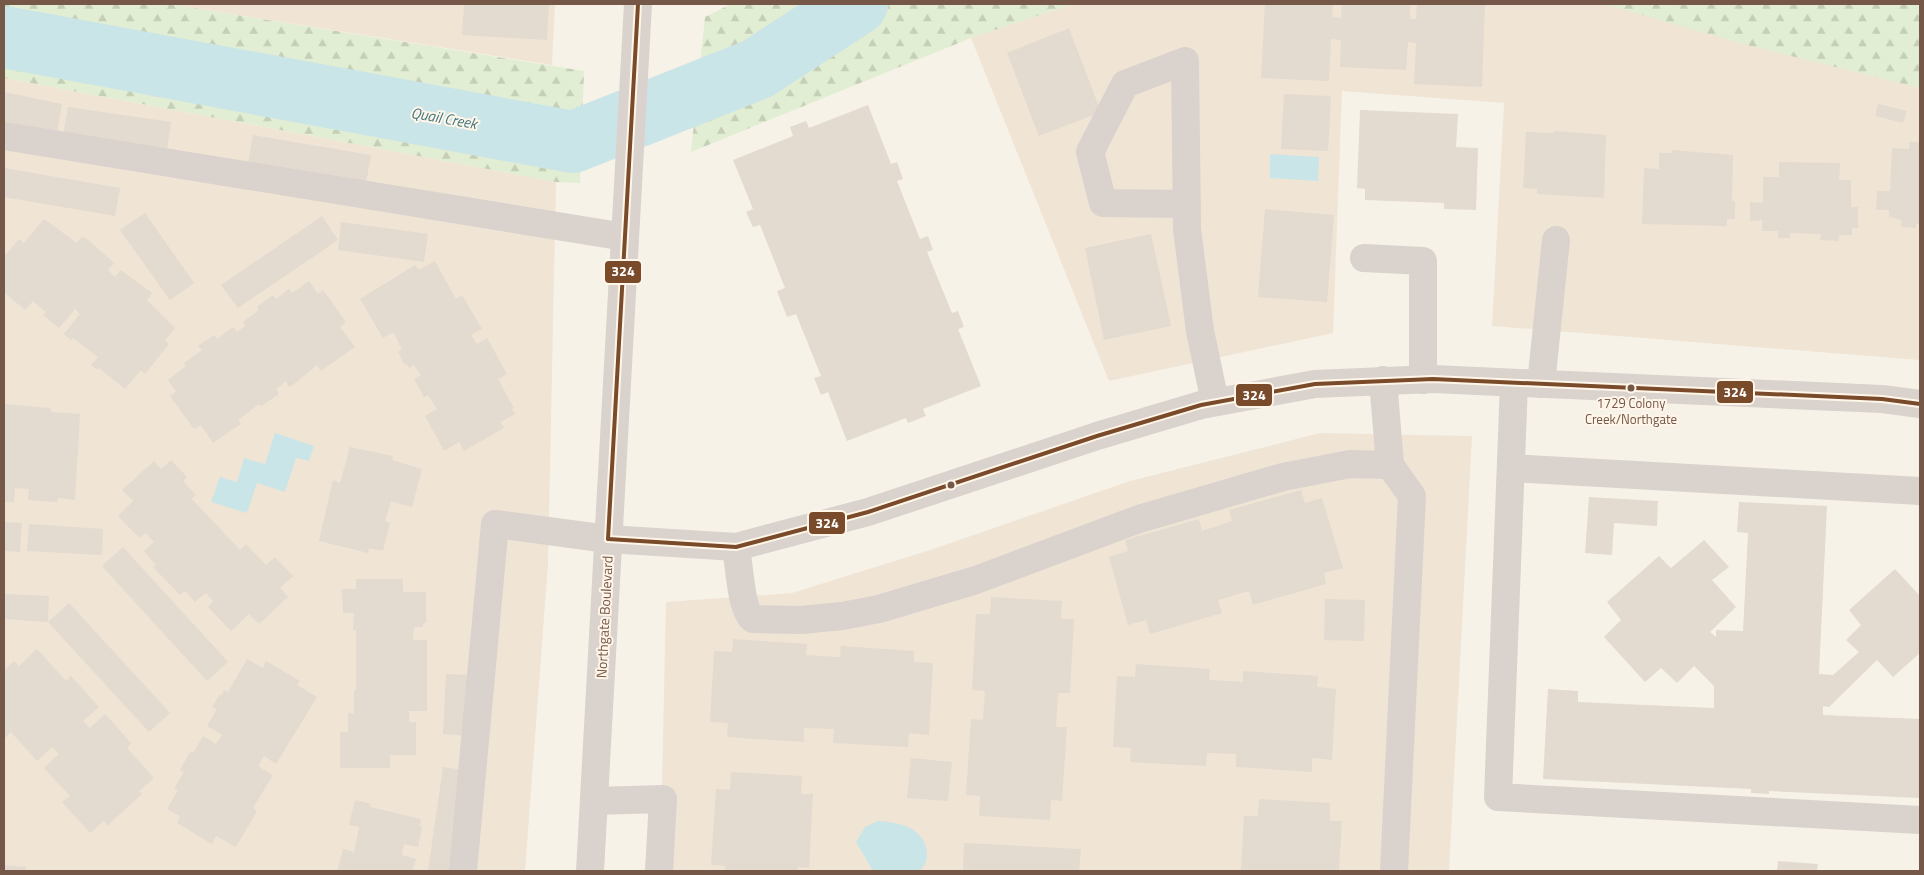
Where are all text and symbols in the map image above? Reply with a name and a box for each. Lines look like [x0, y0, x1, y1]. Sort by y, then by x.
water label: Quail Creek [409, 101, 481, 136]
line badge: 324 [604, 260, 642, 284]
text: 324 [611, 260, 635, 281]
line badge: 324 [1716, 380, 1754, 404]
text: 324 [1723, 381, 1747, 402]
line badge: 324 [1235, 383, 1273, 407]
marker: 1729 Colony Creek/Northgate [1626, 383, 1636, 393]
text: 324 [1242, 384, 1266, 405]
place label: 1729 Colony Creek/Northgate [1585, 393, 1677, 429]
unlabelled marker [946, 480, 956, 490]
line badge: 324 [808, 511, 846, 535]
text: 324 [815, 512, 839, 533]
street label: Northgate Boulevard [590, 555, 618, 679]

